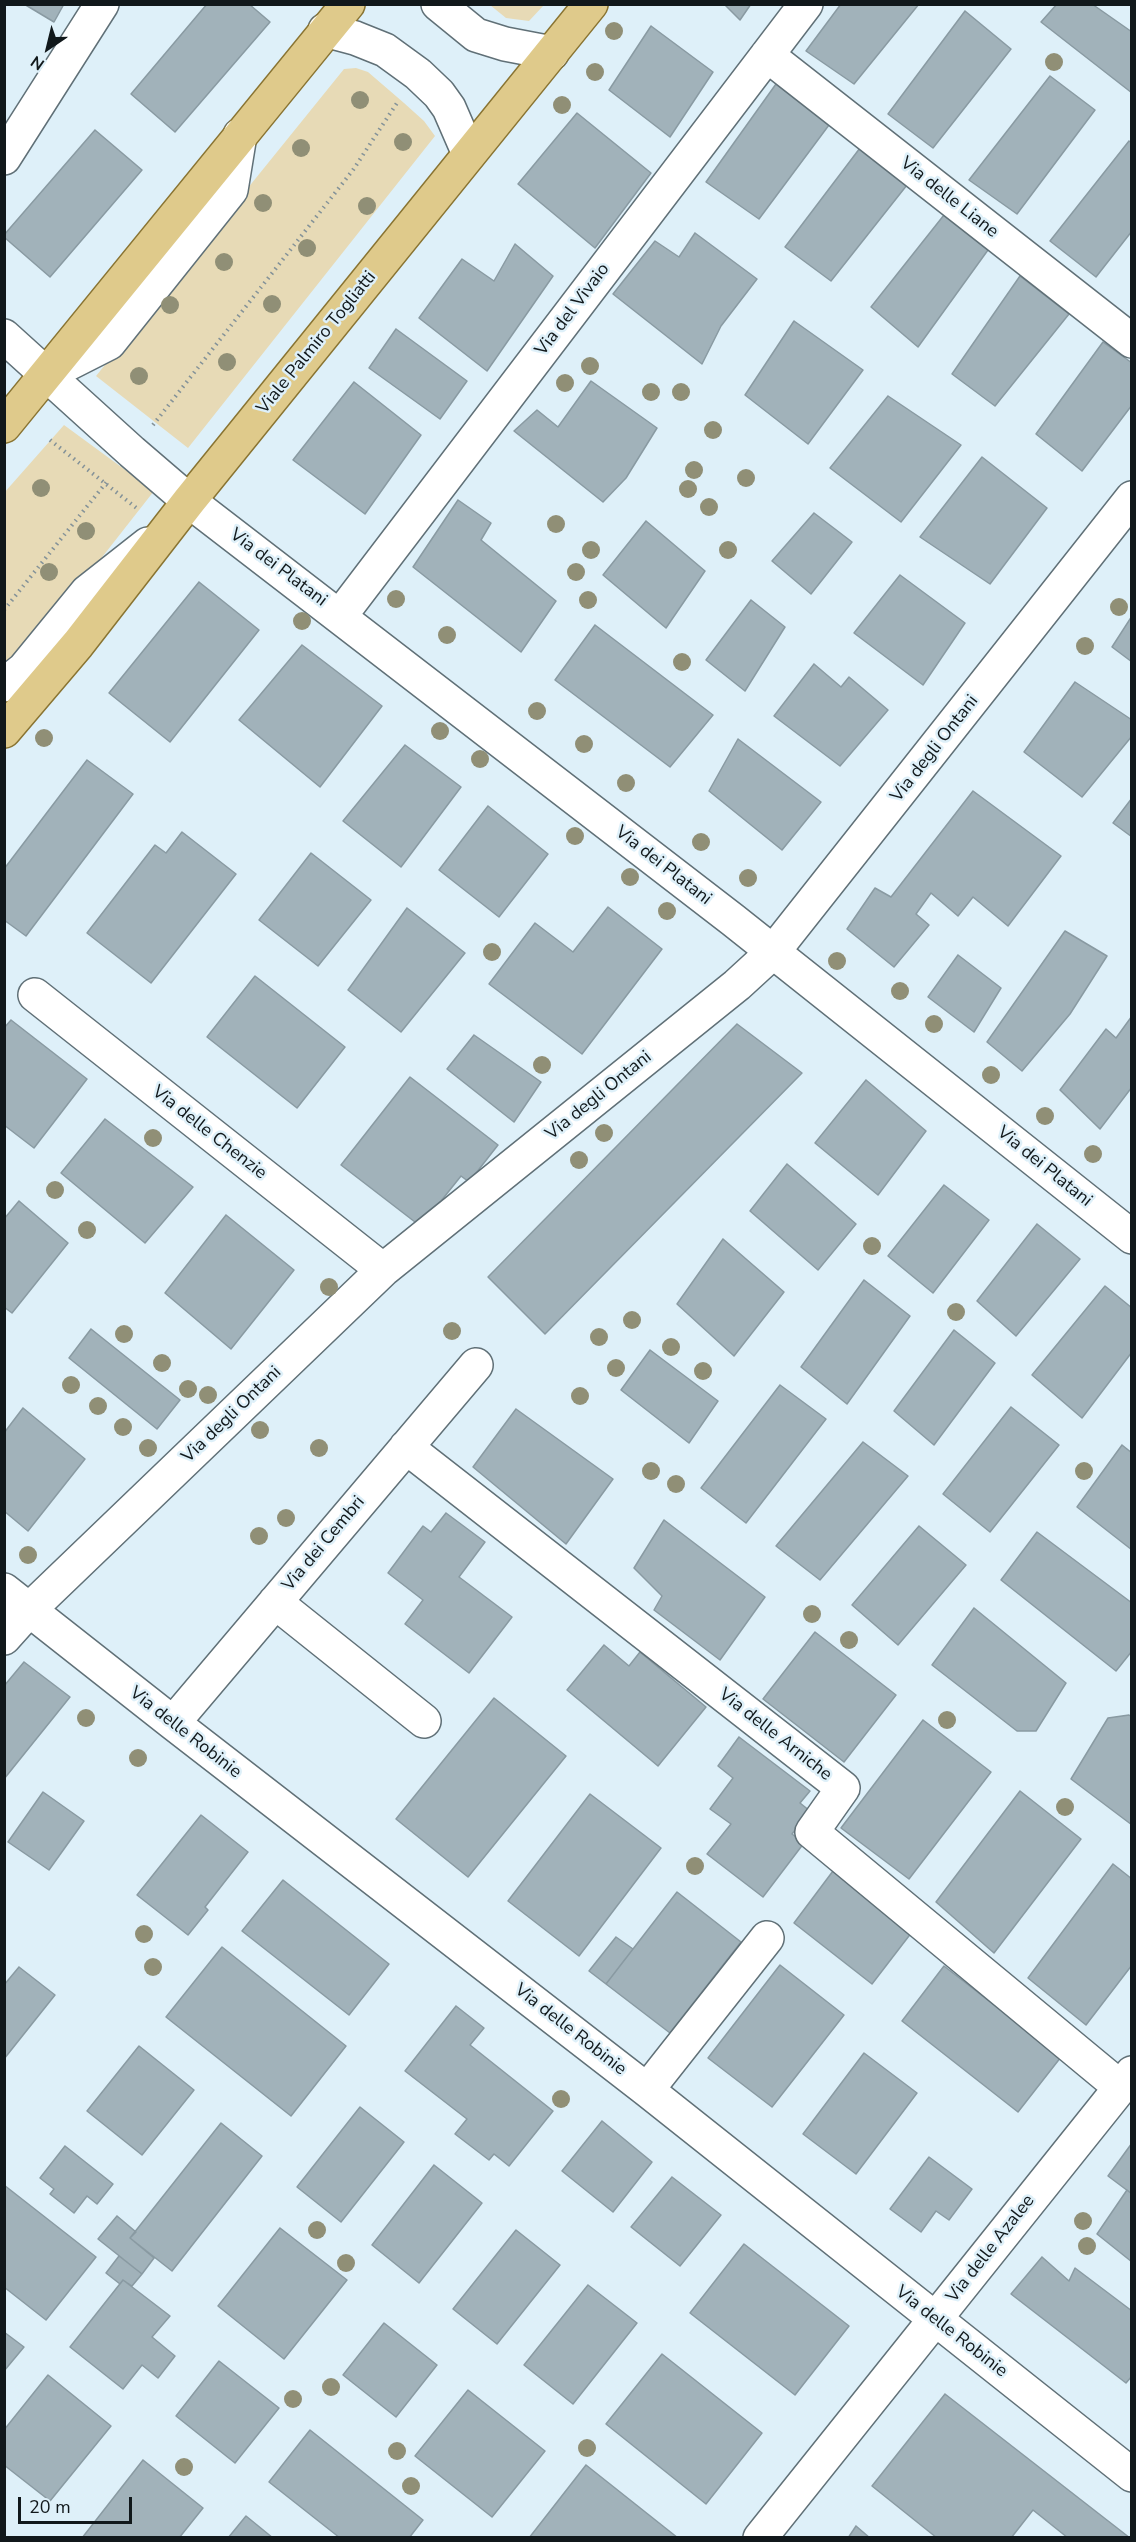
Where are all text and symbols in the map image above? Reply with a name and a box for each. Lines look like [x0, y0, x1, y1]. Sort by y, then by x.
north arrow [18, 18, 78, 78]
text: N [26, 50, 49, 75]
street label: Via delle Liane [896, 153, 1002, 243]
street label: Via del Vivaio [531, 260, 615, 360]
street label: Viale Palmiro Togliatti [253, 267, 381, 419]
street label: Via dei Platani [225, 524, 331, 612]
street label: Via degli Ontani [887, 691, 983, 807]
street label: Via dei Platani [611, 822, 715, 910]
street label: Via degli Ontani [542, 1047, 656, 1145]
street label: Via delle Chenzie [147, 1081, 271, 1185]
street label: Via dei Platani [992, 1122, 1096, 1212]
street label: Via degli Ontani [178, 1362, 286, 1468]
street label: Via dei Cembri [278, 1492, 370, 1596]
street label: Via delle Robinie [125, 1683, 245, 1783]
street label: Via delle Arniche [714, 1684, 836, 1786]
street label: Via delle Robinie [510, 1980, 630, 2080]
street label: Via delle Azalee [942, 2191, 1040, 2307]
street label: Via delle Robinie [891, 2282, 1011, 2382]
scale bar [21, 2485, 135, 2523]
text: 20 m [29, 2495, 71, 2519]

